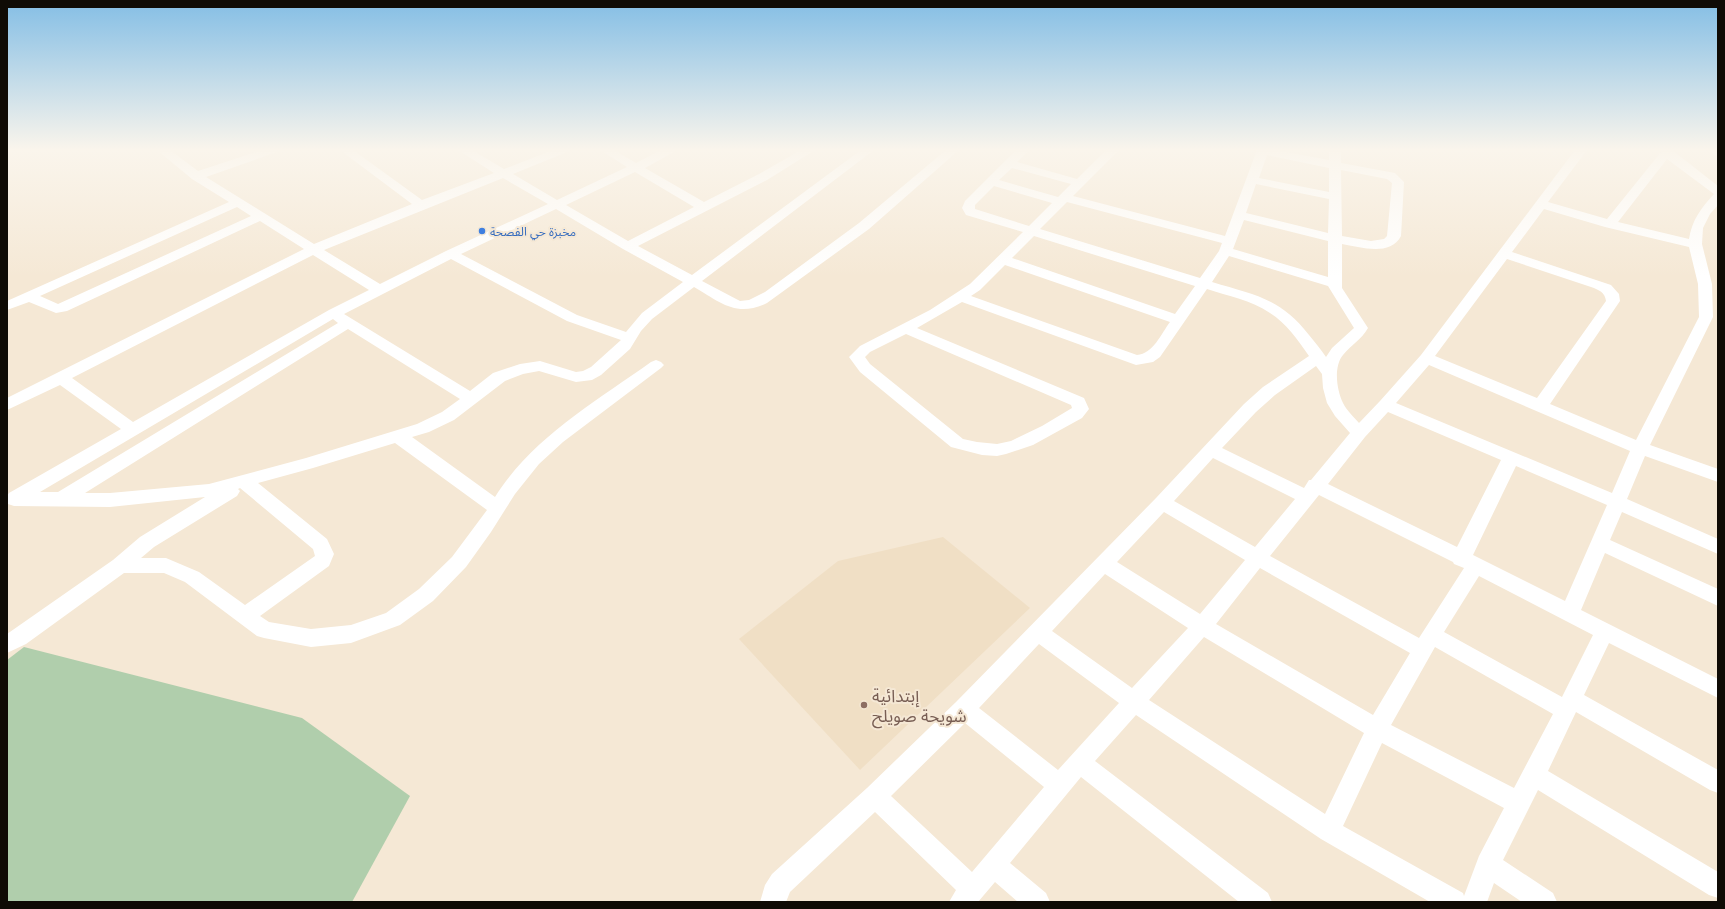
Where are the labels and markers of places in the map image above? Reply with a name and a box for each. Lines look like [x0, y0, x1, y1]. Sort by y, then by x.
place label: مخبزة حي الفصحة [490, 223, 576, 241]
marker: مخبزة حي الفصحة [477, 226, 487, 236]
place label: إبتدائية شويحة صويلح [872, 684, 967, 729]
marker: إبتدائية شويحة صويلح [859, 700, 869, 710]

